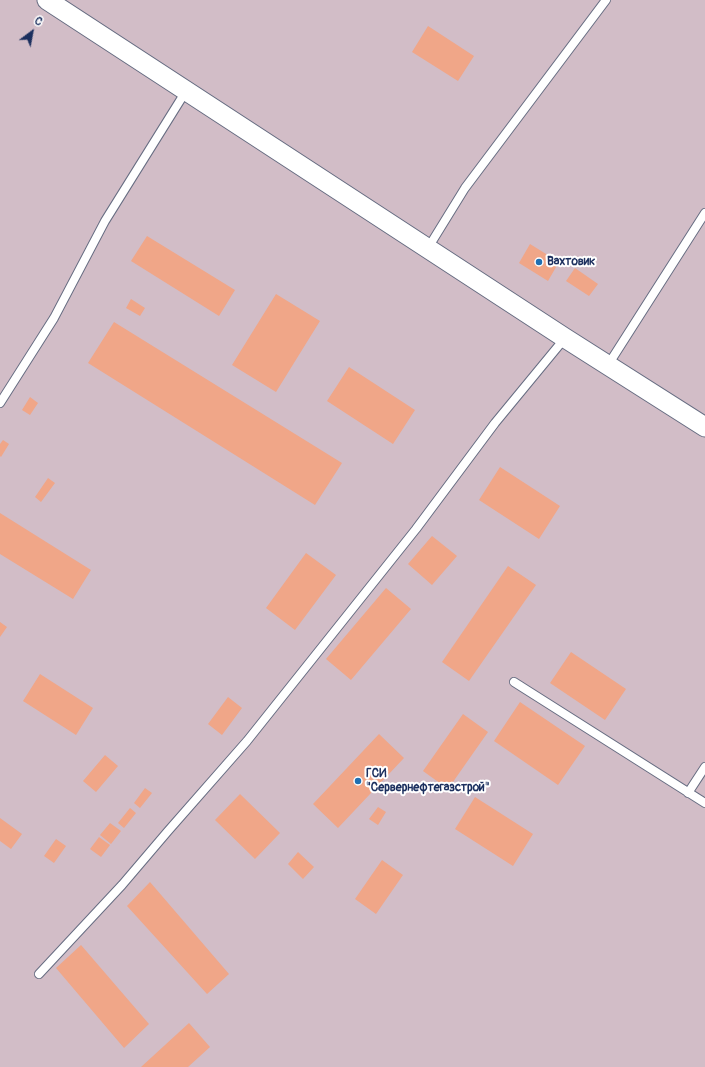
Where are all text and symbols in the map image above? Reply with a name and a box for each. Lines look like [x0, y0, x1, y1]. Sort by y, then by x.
north arrow [12, 12, 52, 52]
text: С [32, 14, 45, 29]
place label: Вахтовик [547, 255, 595, 269]
marker: Вахтовик [534, 257, 544, 267]
place label: ГСИ "Сервернефтегазстрой" [366, 767, 490, 795]
marker: ГСИ "Сервернефтегазстрой" [353, 776, 363, 786]

